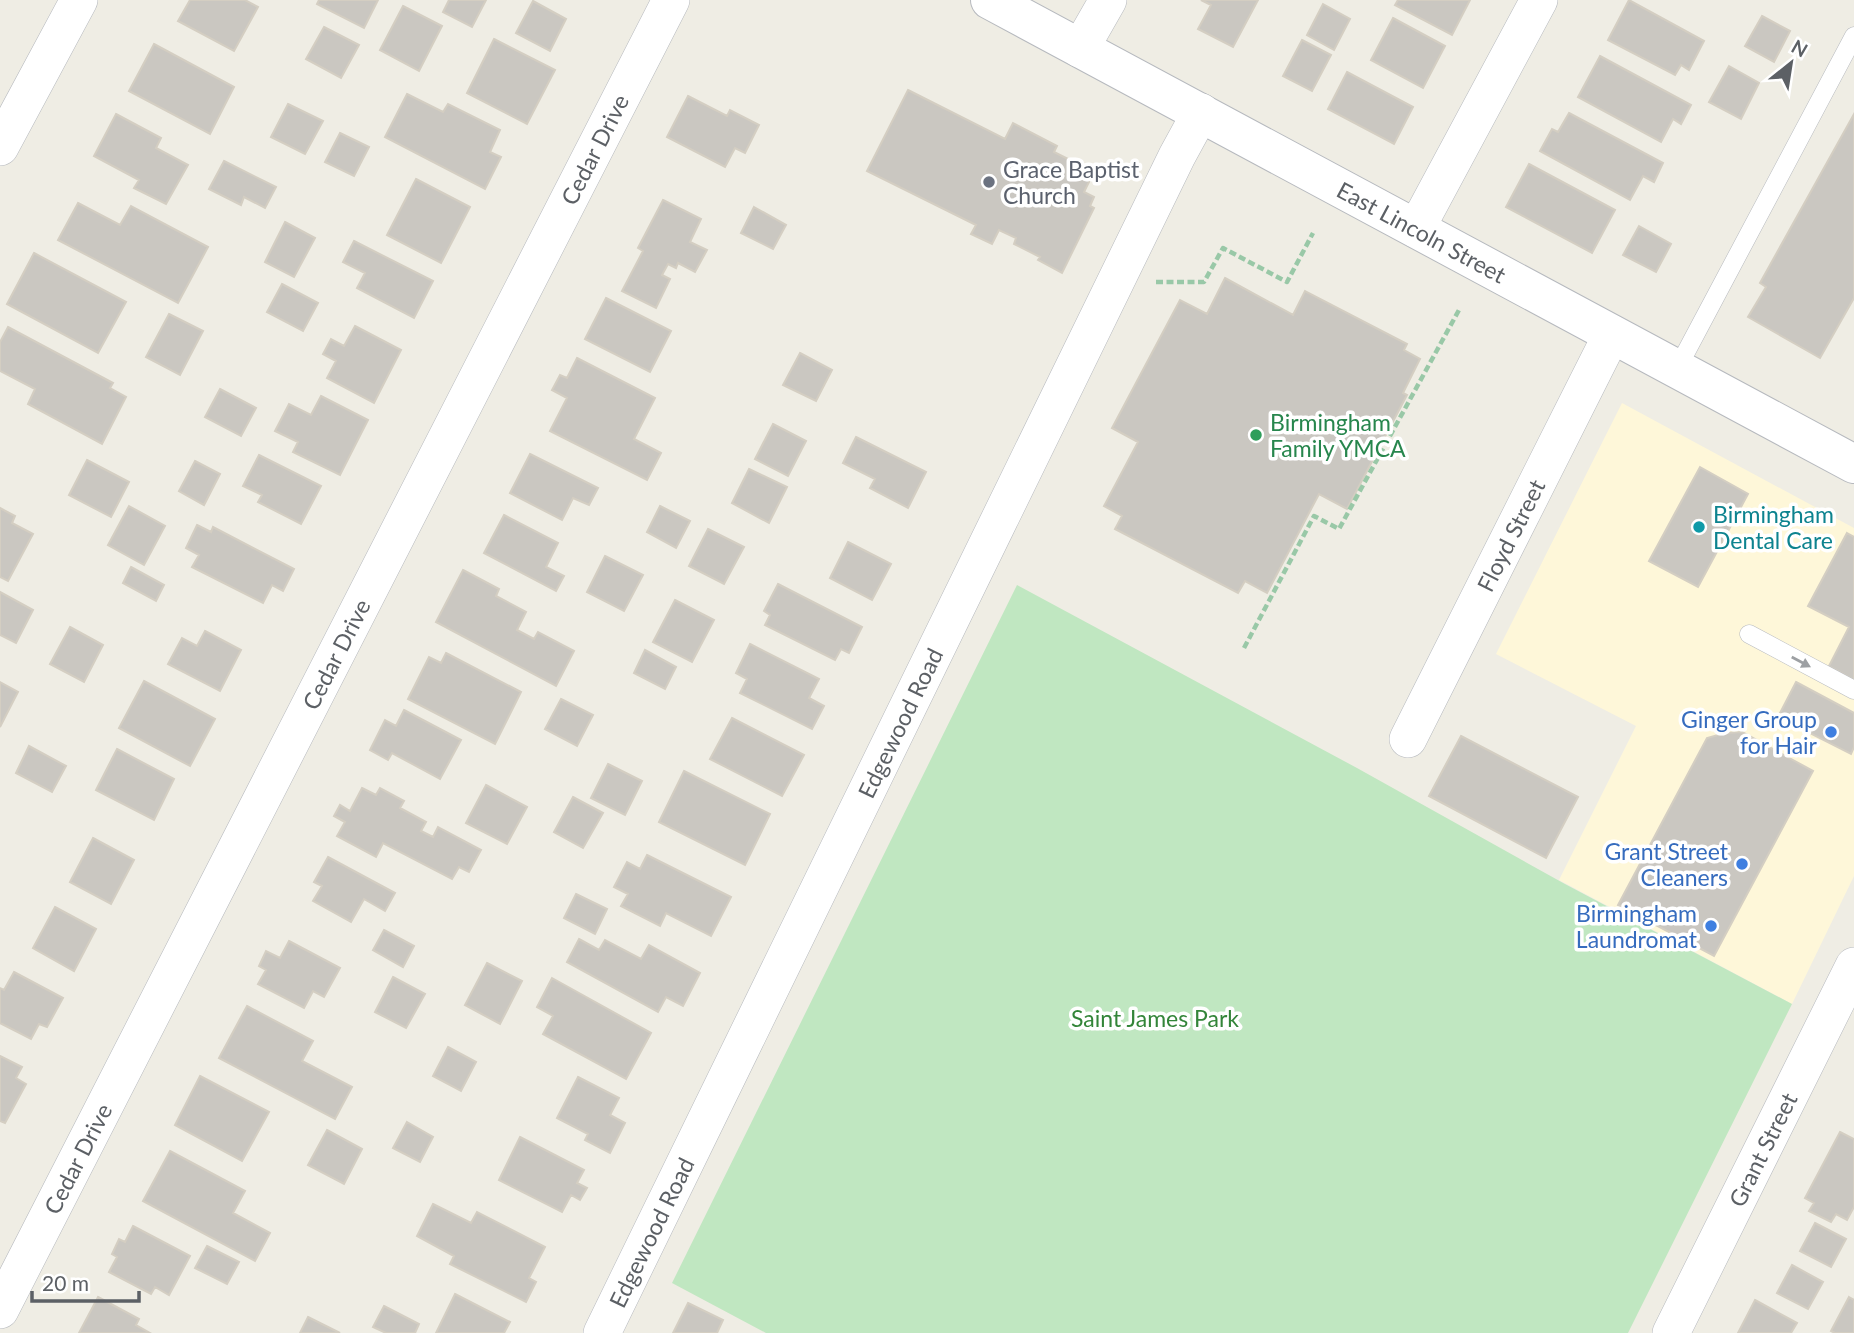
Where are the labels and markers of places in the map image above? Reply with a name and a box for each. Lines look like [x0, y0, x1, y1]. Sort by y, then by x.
place label: Grace Baptist Church [1003, 155, 1140, 209]
marker: Grace Baptist Church [981, 174, 997, 190]
place label: Birmingham Family YMCA [1270, 408, 1406, 462]
marker: Birmingham Family YMCA [1248, 427, 1264, 443]
place label: Birmingham Dental Care [1713, 500, 1834, 554]
marker: Birmingham Dental Care [1691, 519, 1707, 535]
place label: Ginger Group for Hair [1681, 705, 1818, 759]
marker: Ginger Group for Hair [1823, 724, 1839, 740]
place label: Grant Street Cleaners [1604, 837, 1729, 891]
marker: Grant Street Cleaners [1734, 856, 1750, 872]
place label: Birmingham Laundromat [1576, 899, 1698, 953]
marker: Birmingham Laundromat [1703, 918, 1719, 934]

